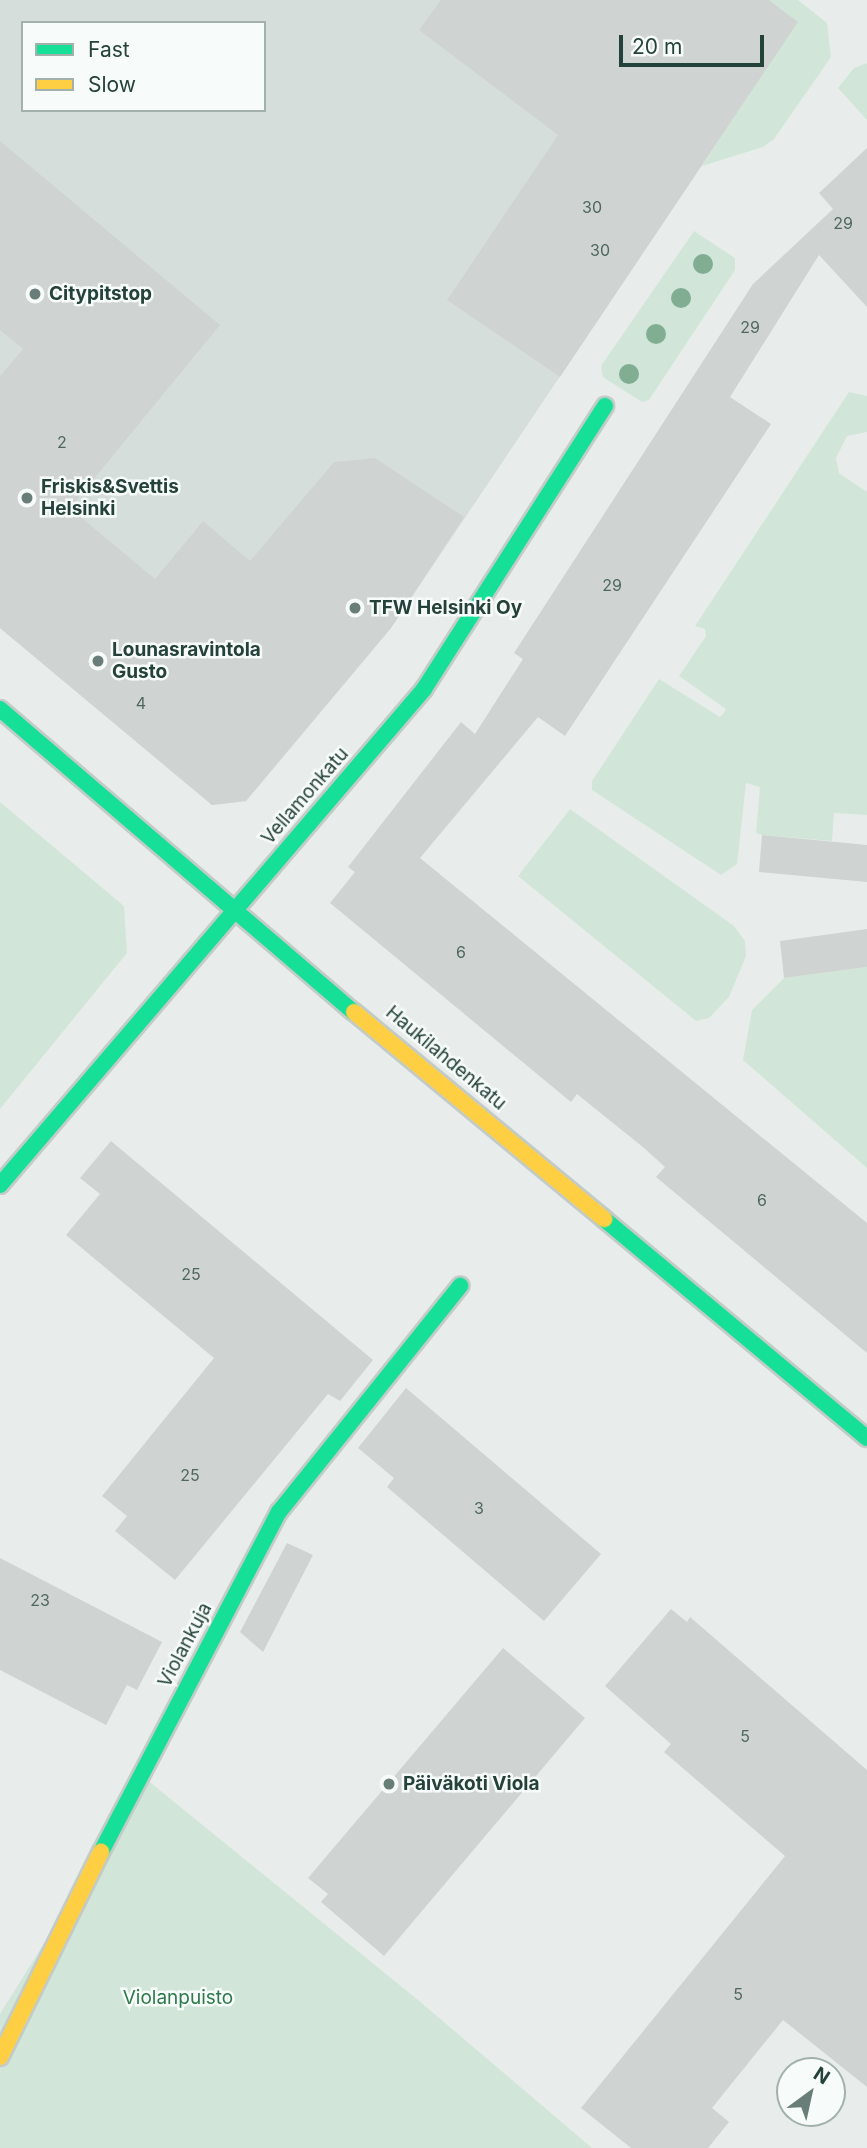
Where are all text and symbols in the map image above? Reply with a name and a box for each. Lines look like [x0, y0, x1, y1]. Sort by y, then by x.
legend [21, 21, 266, 112]
scale bar [622, 21, 767, 65]
text: 20 m [632, 34, 682, 59]
text: Fast [88, 37, 130, 62]
text: Slow [88, 72, 136, 97]
house number: 30 [582, 197, 602, 217]
house number: 29 [833, 213, 853, 233]
house number: 30 [590, 240, 610, 260]
place label: Citypitstop [49, 283, 152, 305]
marker: Citypitstop [27, 286, 43, 302]
house number: 29 [740, 317, 760, 337]
house number: 2 [57, 432, 67, 452]
place label: Friskis&Svettis Helsinki [41, 476, 179, 520]
marker: Friskis&Svettis Helsinki [19, 490, 35, 506]
house number: 29 [602, 575, 622, 595]
place label: TFW Helsinki Oy [369, 597, 522, 619]
marker: TFW Helsinki Oy [347, 600, 363, 616]
place label: Lounasravintola Gusto [112, 639, 261, 683]
marker: Lounasravintola Gusto [90, 653, 106, 669]
house number: 4 [136, 693, 146, 713]
street label: Vellamonkatu [257, 743, 353, 849]
house number: 6 [456, 942, 466, 962]
street label: Haukilahdenkatu [381, 1001, 511, 1115]
house number: 6 [757, 1190, 767, 1210]
house number: 25 [181, 1264, 201, 1284]
house number: 25 [180, 1465, 200, 1485]
house number: 3 [474, 1498, 484, 1518]
house number: 23 [30, 1590, 50, 1610]
street label: Violankuja [153, 1599, 217, 1691]
house number: 5 [740, 1726, 750, 1746]
place label: Päiväkoti Viola [403, 1773, 540, 1795]
marker: Päiväkoti Viola [381, 1776, 397, 1792]
house number: 5 [733, 1984, 743, 2004]
park label: Violanpuisto [123, 1987, 233, 2009]
north arrow [776, 2057, 846, 2127]
text: N [809, 2062, 834, 2089]

